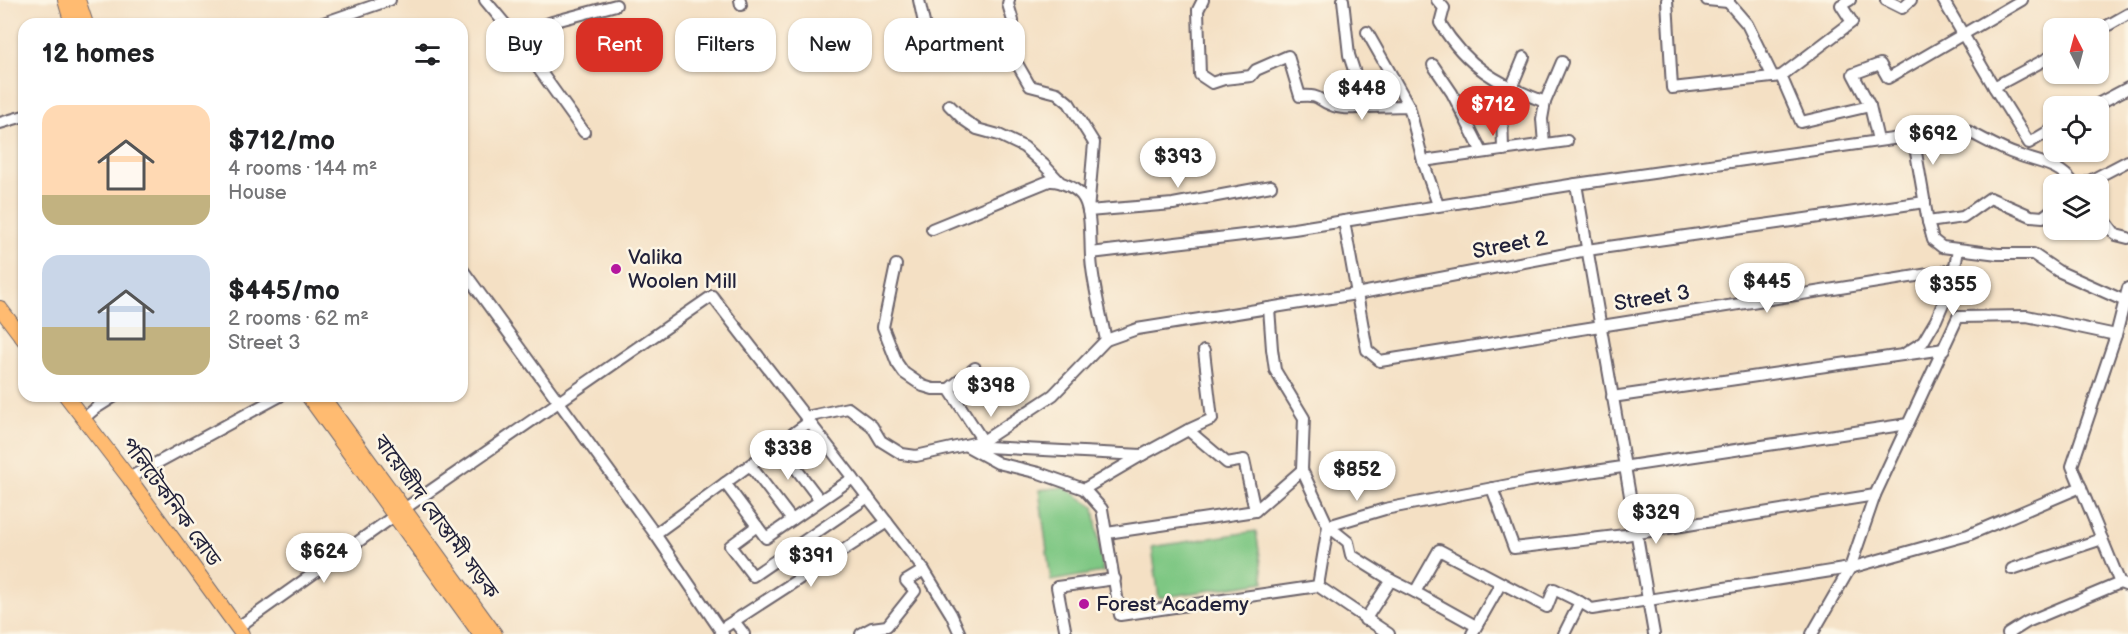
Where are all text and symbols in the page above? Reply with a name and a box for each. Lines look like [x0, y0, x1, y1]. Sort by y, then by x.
chip: Buy [486, 18, 564, 72]
chip: Rent [576, 18, 663, 72]
chip: Filters [675, 18, 776, 72]
chip: New [788, 18, 872, 72]
chip: Apartment [884, 18, 1025, 72]
north arrow [2043, 18, 2109, 84]
map controls [2043, 18, 2109, 240]
icon: filters [411, 38, 444, 71]
text: 12 homes [42, 39, 154, 70]
pin: $448 [1326, 70, 1398, 121]
text: $448 [1338, 77, 1386, 101]
pin: $712 [1457, 86, 1529, 137]
text: $712 [1471, 93, 1515, 117]
button: locate [2043, 96, 2109, 162]
pin: $692 [1897, 115, 1969, 166]
text: $692 [1909, 122, 1958, 146]
text: $712/mo [228, 126, 335, 157]
icon: home [90, 129, 162, 201]
pin: $393 [1142, 138, 1214, 189]
text: $393 [1154, 145, 1202, 169]
text: 4 rooms · 144 m² [228, 157, 377, 181]
button: layers [2043, 174, 2109, 240]
text: House [228, 181, 287, 205]
street label: Street 2 [1470, 225, 1550, 264]
place label: Valika Woolen Mill [628, 245, 737, 294]
marker: Valika Woolen Mill [609, 262, 623, 276]
pin: $445 [1731, 263, 1803, 314]
pin: $355 [1917, 266, 1989, 317]
text: $445 [1743, 270, 1791, 294]
text: $355 [1929, 273, 1977, 297]
text: $445/mo [228, 276, 340, 307]
icon: home [90, 279, 162, 351]
street label: Street 3 [1612, 280, 1692, 316]
text: 2 rooms · 62 m² [228, 307, 369, 331]
text: Street 3 [228, 331, 301, 355]
pin: $398 [955, 367, 1027, 418]
text: $398 [967, 374, 1015, 398]
street label: বায়েজীদ বোস্তামী সড়ক [368, 429, 505, 605]
pin: $338 [752, 430, 824, 481]
street label: পলিটেকনিক রোড [116, 433, 227, 572]
text: $338 [764, 437, 812, 461]
pin: $852 [1321, 451, 1393, 502]
text: $852 [1333, 458, 1381, 482]
pin: $329 [1620, 494, 1692, 545]
text: $329 [1632, 501, 1680, 525]
pin: $624 [288, 533, 360, 584]
pin: $391 [775, 537, 847, 588]
text: $624 [300, 540, 348, 564]
text: $391 [789, 544, 834, 568]
place label: Forest Academy [1096, 592, 1249, 617]
marker: Forest Academy [1077, 597, 1091, 611]

